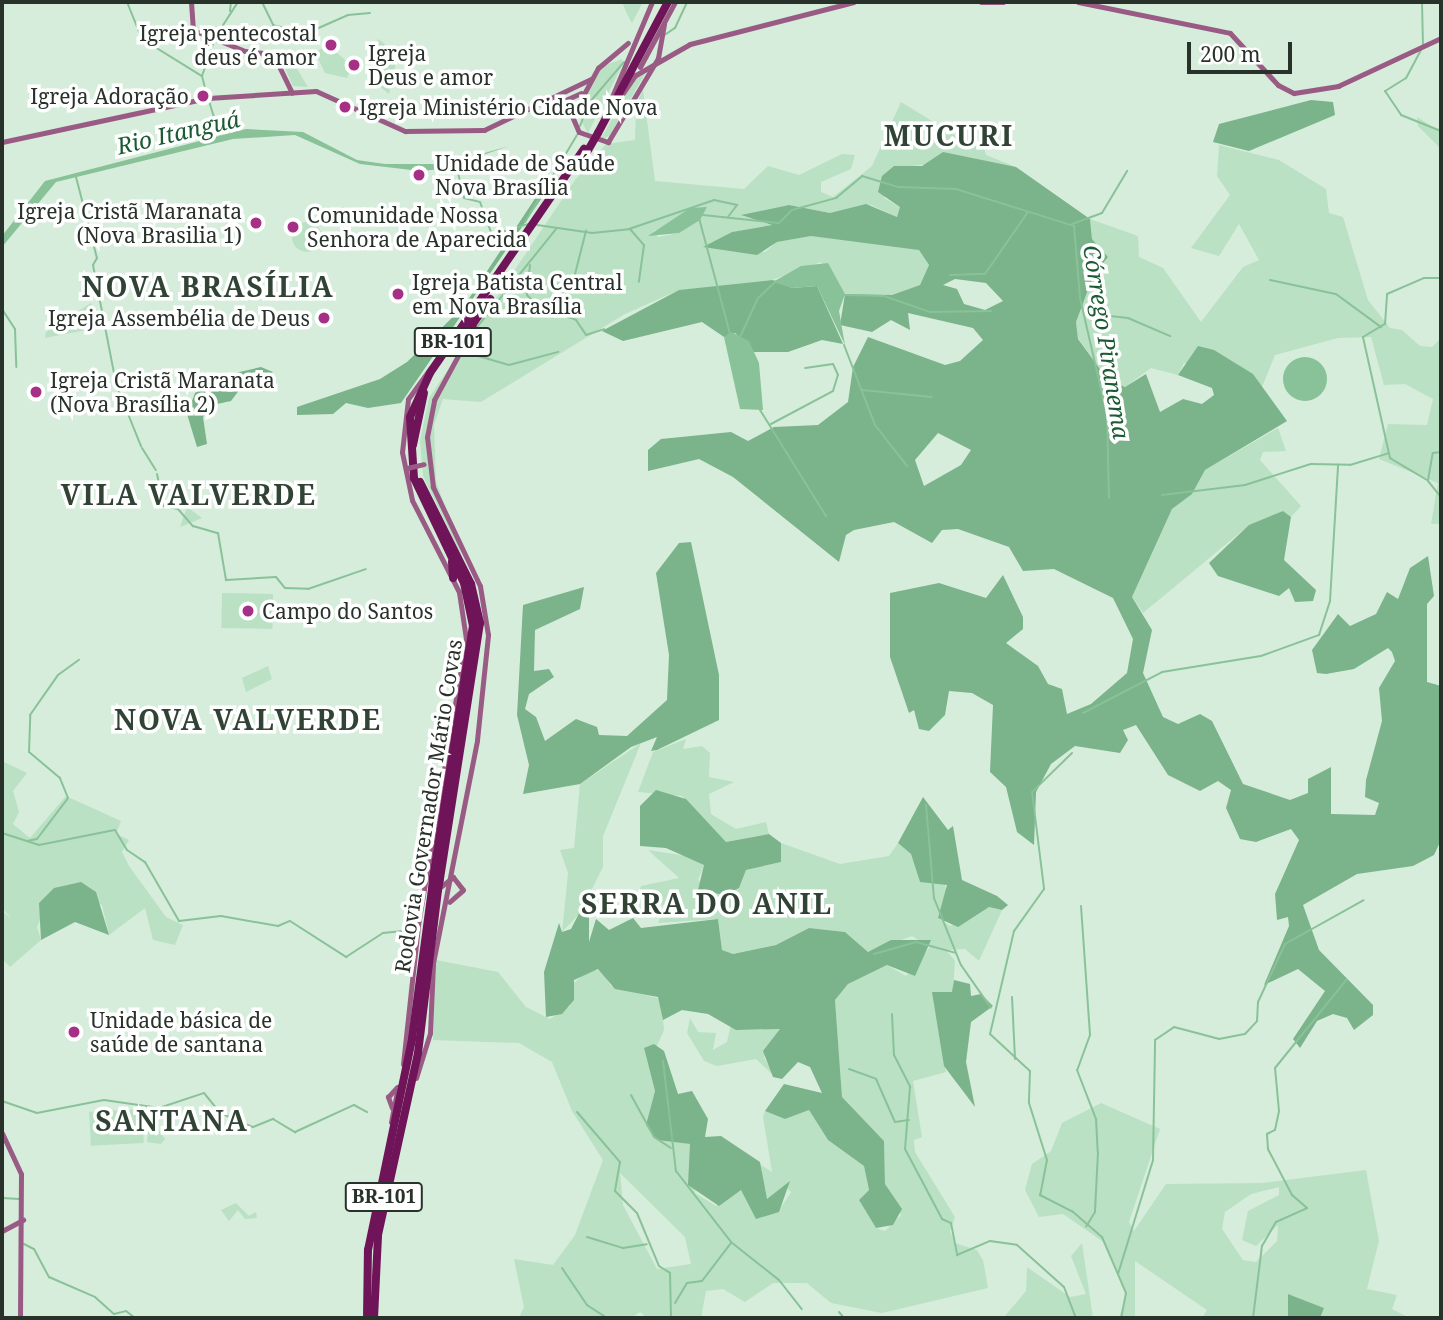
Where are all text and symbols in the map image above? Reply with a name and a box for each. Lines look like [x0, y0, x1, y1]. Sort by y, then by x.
place label: Igreja pentecostal deus é amor [139, 20, 317, 70]
scale bar [1191, 28, 1296, 72]
marker: Igreja pentecostal deus é amor [323, 37, 339, 53]
place label: Igreja Deus e amor [368, 40, 493, 90]
text: 200 m [1200, 40, 1261, 68]
marker: Igreja Deus e amor [346, 57, 362, 73]
place label: Igreja Adoração [30, 83, 189, 109]
marker: Igreja Adoração [195, 88, 211, 104]
place label: Igreja Ministério Cidade Nova [359, 94, 658, 120]
marker: Igreja Ministério Cidade Nova [337, 99, 353, 115]
water label: Rio Itanguá [114, 104, 242, 160]
district label: MUCURI [885, 118, 1013, 152]
place label: Unidade de Saúde Nova Brasília [435, 150, 615, 200]
marker: Unidade de Saúde Nova Brasília [409, 165, 429, 185]
place label: Igreja Cristã Maranata (Nova Brasilia 1) [17, 198, 242, 248]
place label: Comunidade Nossa Senhora de Aparecida [307, 202, 527, 252]
marker: Igreja Cristã Maranata (Nova Brasilia 1) [248, 215, 264, 231]
marker: Comunidade Nossa Senhora de Aparecida [285, 219, 301, 235]
water label: Córrego Piranema [1078, 243, 1136, 441]
district label: NOVA BRASÍLIA [83, 269, 333, 303]
place label: Igreja Batista Central em Nova Brasília [412, 269, 622, 319]
marker: Igreja Batista Central em Nova Brasília [390, 286, 406, 302]
place label: Igreja Assembélia de Deus [48, 305, 310, 331]
marker: Igreja Assembélia de Deus [316, 310, 332, 326]
road number: BR-101 [413, 326, 493, 358]
place label: Igreja Cristã Maranata (Nova Brasília 2) [50, 367, 275, 417]
marker: Igreja Cristã Maranata (Nova Brasília 2) [28, 384, 44, 400]
district label: VILA VALVERDE [62, 477, 316, 511]
place label: Campo do Santos [262, 598, 433, 624]
marker: Campo do Santos [240, 603, 256, 619]
street label: Rodovia Governador Mário Covas [389, 637, 467, 975]
district label: NOVA VALVERDE [116, 702, 380, 736]
district label: SERRA DO ANIL [583, 886, 831, 920]
place label: Unidade básica de saúde de santana [90, 1007, 272, 1057]
marker: Unidade básica de saúde de santana [64, 1022, 84, 1042]
district label: SANTANA [96, 1103, 248, 1137]
road number: BR-101 [344, 1182, 424, 1212]

